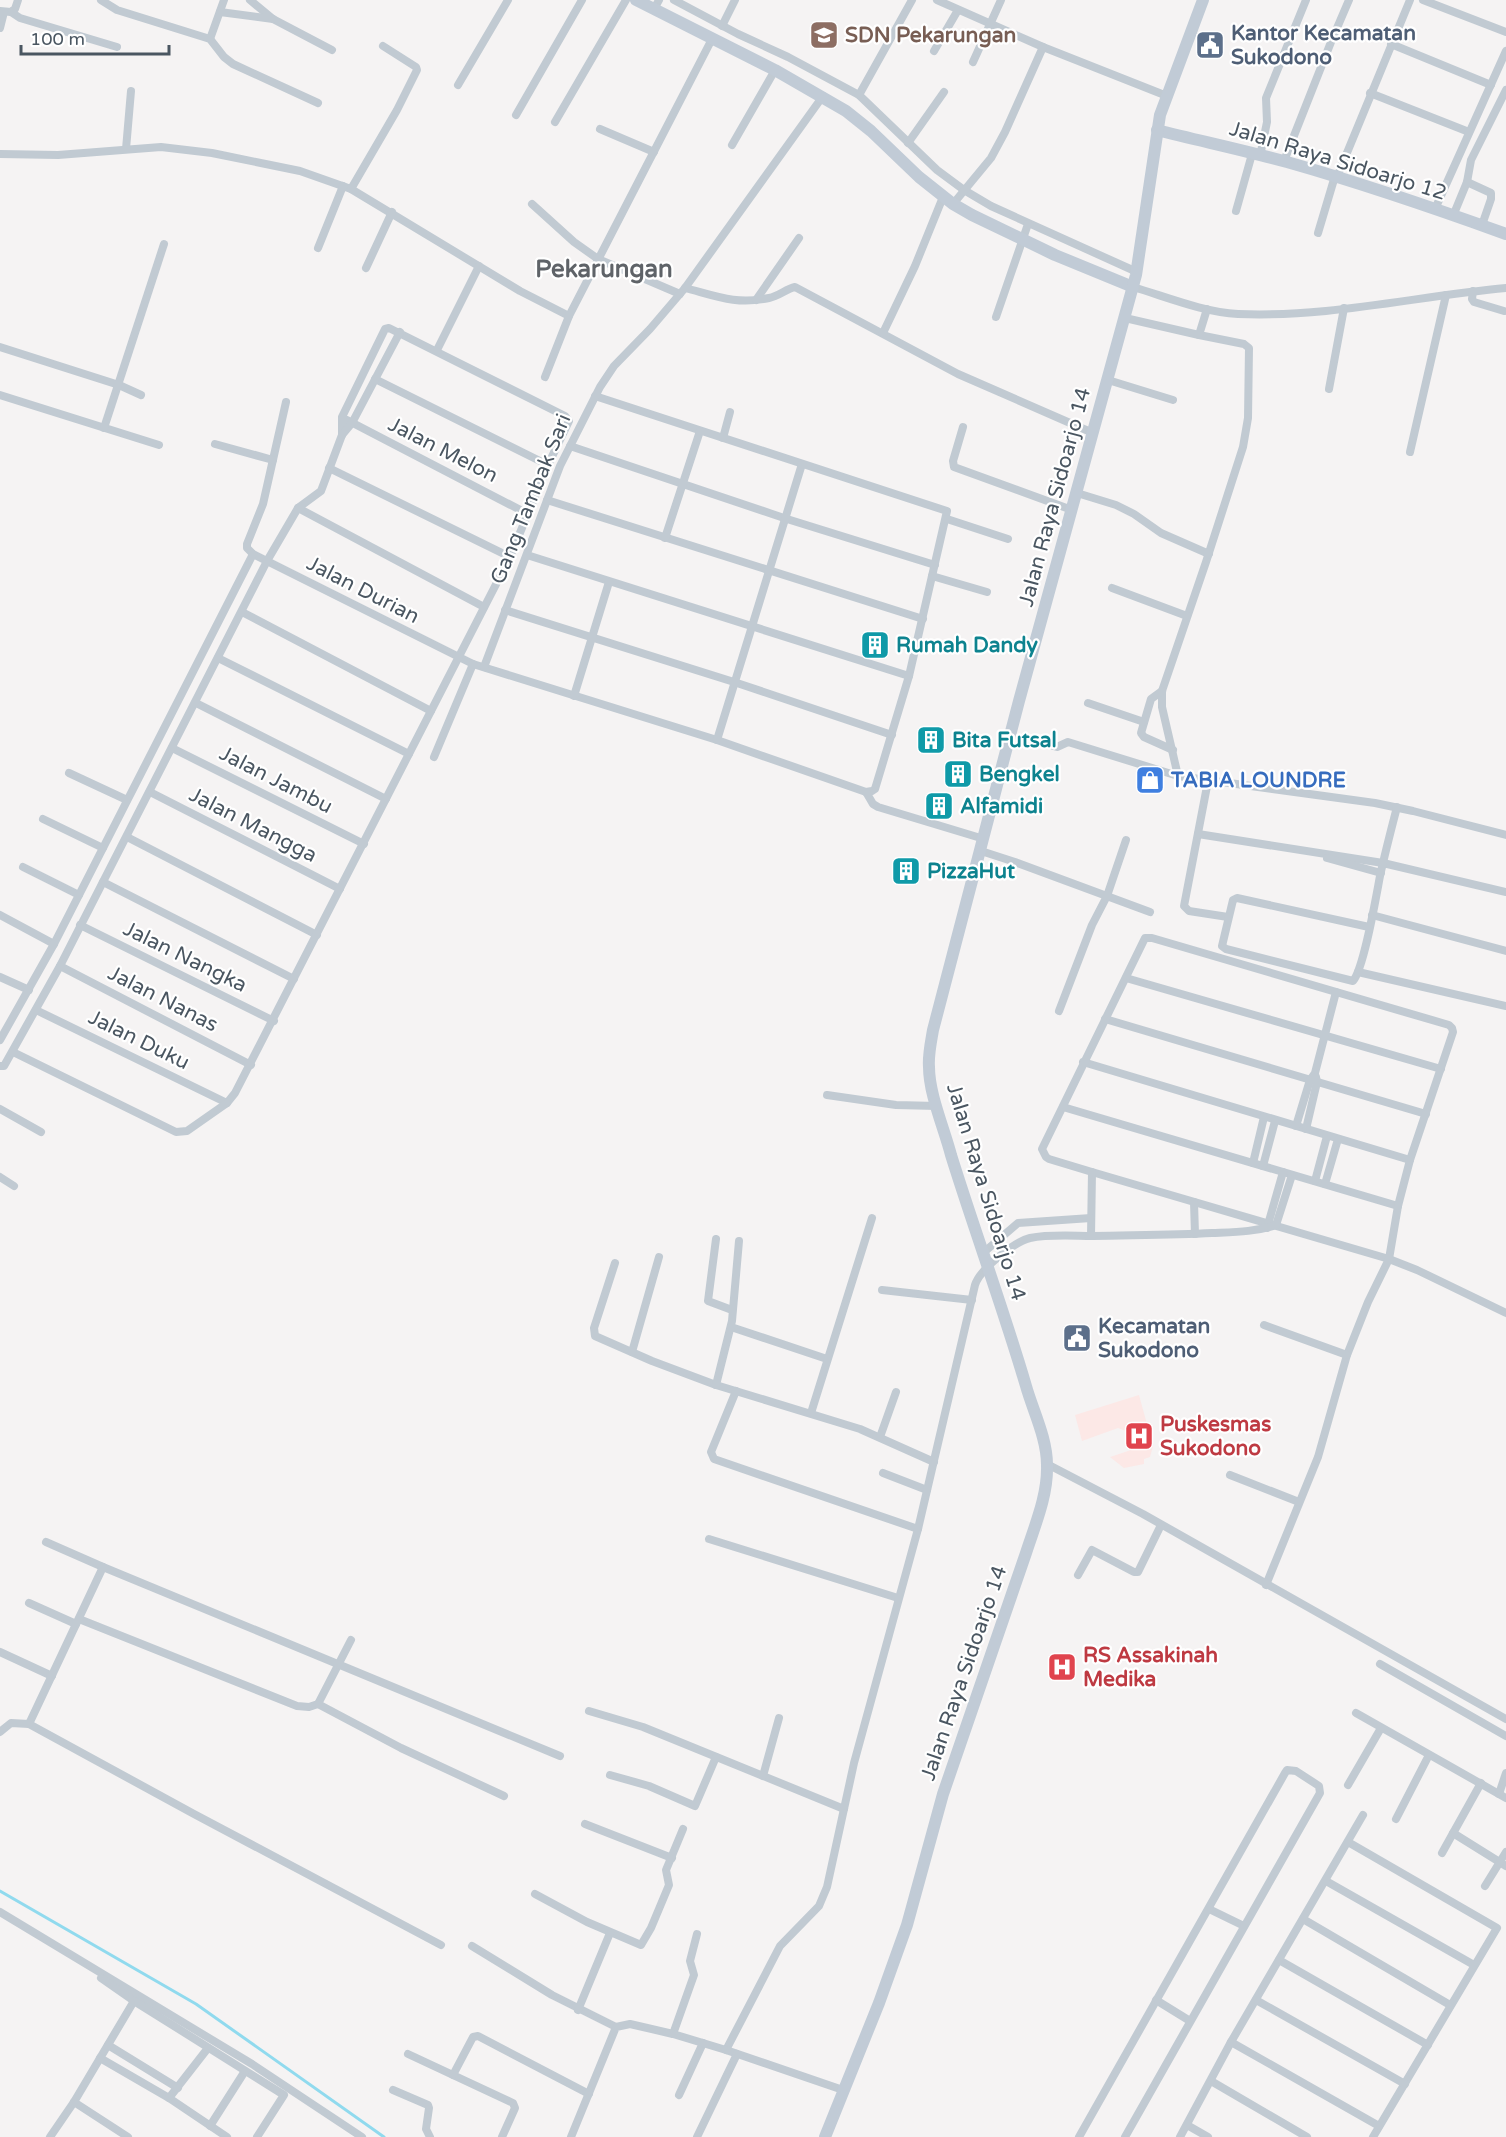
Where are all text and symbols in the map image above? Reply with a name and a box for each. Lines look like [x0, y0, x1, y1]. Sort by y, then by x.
scale bar [21, 18, 170, 56]
school or university icon: SDN Pekarungan [808, 19, 840, 51]
place label: Kantor Kecamatan Sukodono [1231, 21, 1416, 70]
place label: SDN Pekarungan [845, 23, 1016, 48]
text: 100 m [30, 28, 85, 50]
public building icon: Kantor Kecamatan Sukodono [1194, 29, 1226, 61]
street label: Jalan Raya Sidoarjo 12 [1226, 116, 1450, 206]
district label: Pekarungan [535, 255, 673, 284]
street label: Jalan Raya Sidoarjo 14 [1014, 385, 1096, 609]
street label: Gang Tambak Sari [485, 410, 577, 588]
street label: Jalan Melon [384, 412, 502, 488]
street label: Jalan Durian [302, 551, 424, 629]
building icon: Rumah Dandy [859, 629, 891, 661]
place label: Rumah Dandy [896, 633, 1038, 658]
building icon: Bita Futsal [915, 724, 947, 756]
place label: Bita Futsal [952, 728, 1057, 753]
street label: Jalan Jambu [215, 741, 337, 819]
building icon: Bengkel [942, 758, 974, 790]
place label: Bengkel [979, 762, 1060, 787]
shop icon: TABIA LOUNDRE [1134, 764, 1166, 796]
place label: TABIA LOUNDRE [1170, 768, 1346, 793]
street label: Jalan Mangga [185, 782, 321, 868]
building icon: Alfamidi [923, 790, 955, 822]
place label: Alfamidi [960, 794, 1043, 819]
building icon: PizzaHut [890, 855, 922, 887]
place label: PizzaHut [927, 859, 1015, 884]
street label: Jalan Nangka [119, 916, 251, 998]
street label: Jalan Nanas [104, 961, 222, 1037]
street label: Jalan Duku [84, 1005, 194, 1075]
street label: Jalan Raya Sidoarjo 14 [941, 1080, 1031, 1304]
place label: Kecamatan Sukodono [1098, 1314, 1210, 1363]
public building icon: Kecamatan Sukodono [1061, 1322, 1093, 1354]
place label: Puskesmas Sukodono [1160, 1412, 1271, 1461]
hospital icon: Puskesmas Sukodono [1123, 1420, 1155, 1452]
street label: Jalan Raya Sidoarjo 14 [915, 1562, 1013, 1784]
place label: RS Assakinah Medika [1083, 1643, 1218, 1692]
hospital icon: RS Assakinah Medika [1046, 1651, 1078, 1683]

